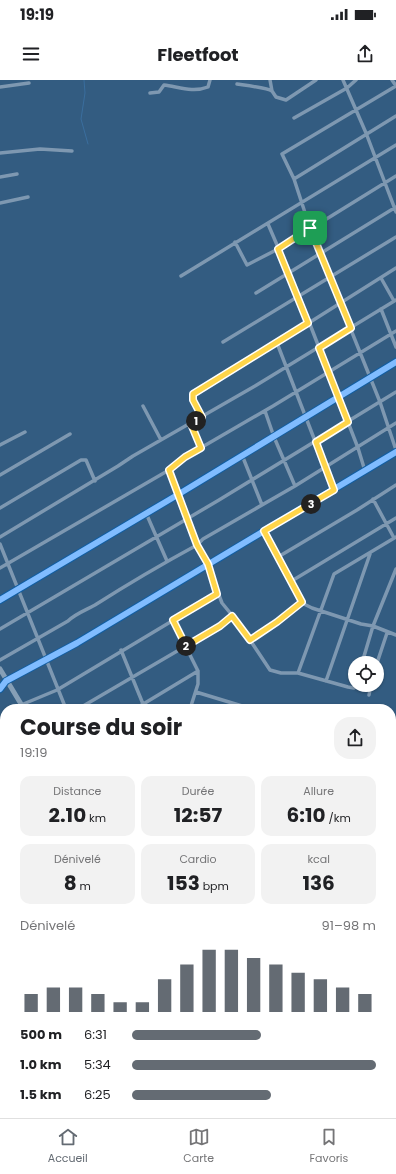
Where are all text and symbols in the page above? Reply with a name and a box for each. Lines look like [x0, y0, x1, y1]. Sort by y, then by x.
text: 19:19 [20, 4, 54, 25]
text: Fleetfoot [157, 42, 239, 67]
icon: menu [20, 43, 42, 65]
icon: share [354, 43, 376, 65]
pin [293, 211, 327, 245]
icon: arrive [299, 217, 321, 239]
pin: 1 [186, 411, 206, 431]
text: 1 [194, 413, 198, 429]
pin: 3 [301, 494, 321, 514]
text: 3 [308, 496, 314, 512]
pin: 2 [176, 636, 196, 656]
text: 2 [183, 638, 189, 654]
map controls [348, 656, 384, 692]
button: locate [348, 656, 384, 692]
text: Course du soir [20, 712, 182, 743]
button: share [334, 717, 376, 759]
text: 19:19 [20, 743, 47, 762]
text: Distance [53, 783, 101, 799]
text: Durée [182, 783, 214, 799]
text: Allure [303, 783, 334, 799]
text: 2.10 [49, 801, 86, 829]
text: 12:57 [174, 801, 222, 829]
text: 6:10 [287, 801, 326, 829]
text: km [86, 810, 106, 826]
text: /km [326, 810, 351, 826]
text: Dénivelé [54, 851, 101, 867]
text: Cardio [179, 851, 217, 867]
text: kcal [307, 851, 330, 867]
text: 8 [64, 869, 77, 897]
text: 153 [167, 869, 200, 897]
text: 136 [302, 869, 335, 897]
text: m [77, 878, 91, 894]
text: bpm [200, 878, 229, 894]
text: Dénivelé [20, 916, 75, 935]
text: 91–98 m [322, 916, 376, 935]
text: 500 m [20, 1025, 62, 1044]
text: 6:31 [84, 1025, 107, 1044]
text: 1.0 km [20, 1055, 62, 1074]
text: 5:34 [84, 1055, 111, 1074]
text: 1.5 km [20, 1085, 62, 1104]
text: 6:25 [84, 1085, 111, 1104]
tab: Accueil [48, 1126, 88, 1167]
tab: Carte [183, 1126, 214, 1167]
tab: Favoris [310, 1126, 348, 1167]

